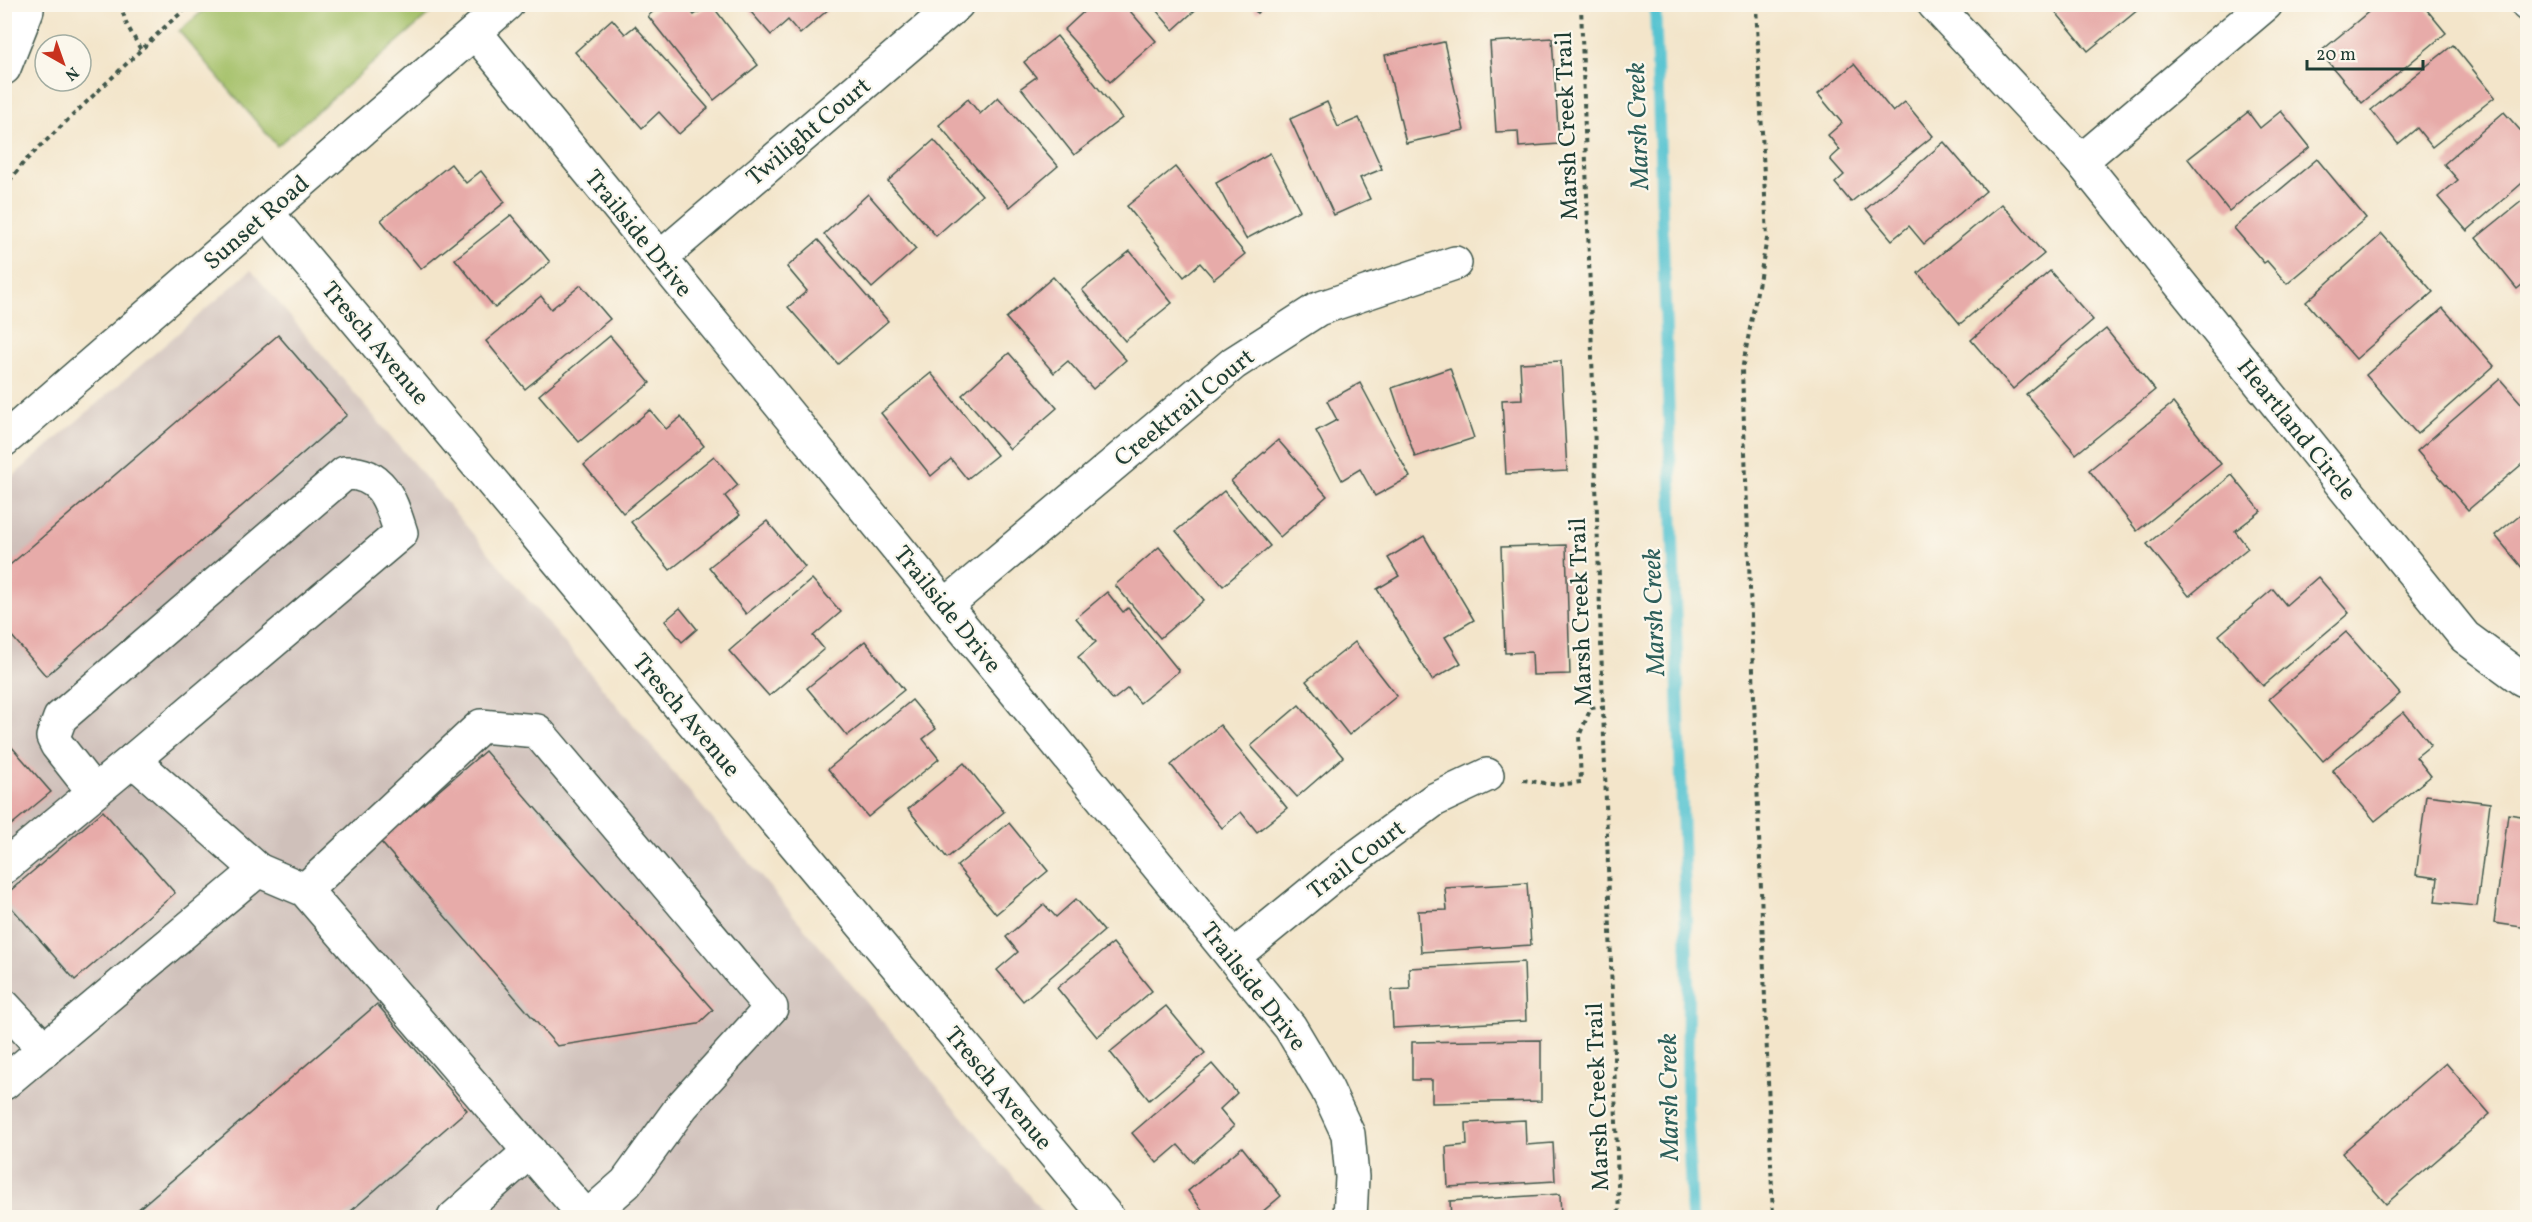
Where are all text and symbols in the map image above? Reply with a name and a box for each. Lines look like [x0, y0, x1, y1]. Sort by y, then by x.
street label: Marsh Creek Trail [1548, 31, 1588, 221]
north arrow [33, 33, 93, 93]
scale bar [2307, 33, 2422, 71]
text: 20 m [2316, 43, 2356, 68]
text: N [60, 61, 83, 85]
water label: Marsh Creek [1619, 62, 1659, 191]
street label: Twilight Court [740, 70, 879, 195]
street label: Trailside Drive [575, 163, 700, 305]
street label: Sunset Road [197, 168, 318, 279]
street label: Tresch Avenue [312, 275, 437, 414]
street label: Creektrail Court [1108, 341, 1263, 476]
street label: Heartland Circle [2228, 352, 2363, 508]
street label: Marsh Creek Trail [1562, 517, 1602, 707]
street label: Trailside Drive [884, 539, 1009, 681]
water label: Marsh Creek [1635, 548, 1675, 677]
street label: Tresch Avenue [623, 647, 748, 786]
street label: Trail Court [1301, 812, 1413, 909]
street label: Trailside Drive [1191, 916, 1314, 1059]
street label: Marsh Creek Trail [1579, 1002, 1619, 1192]
street label: Tresch Avenue [935, 1020, 1060, 1159]
water label: Marsh Creek [1651, 1033, 1689, 1162]

